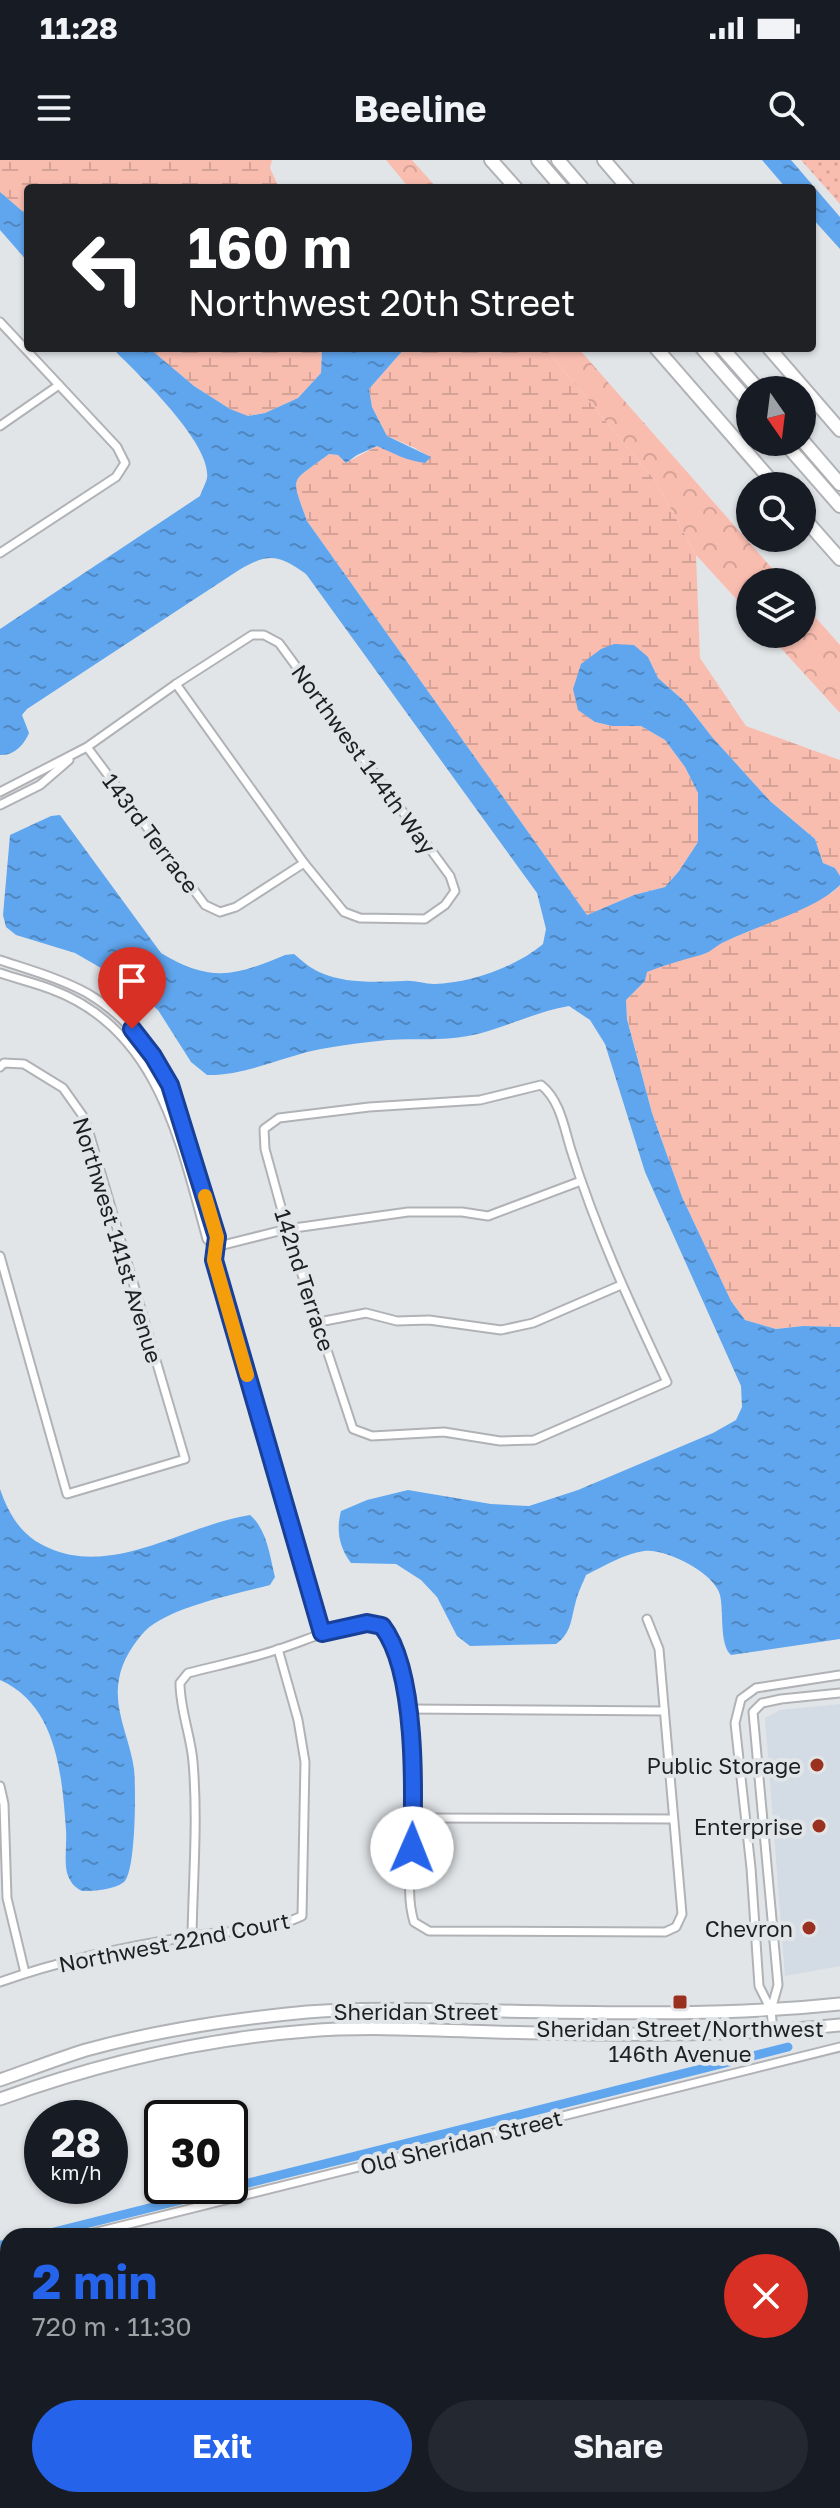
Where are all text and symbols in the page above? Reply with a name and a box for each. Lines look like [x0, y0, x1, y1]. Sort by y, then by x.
text: 11:28 [40, 10, 118, 46]
icon: menu [32, 86, 76, 130]
icon: search [764, 86, 808, 130]
text: Beeline [354, 87, 486, 130]
text: 160 m [188, 213, 352, 280]
icon: left [56, 216, 160, 320]
text: Northwest 20th Street [188, 281, 575, 324]
north arrow [736, 376, 816, 456]
map controls [736, 376, 816, 648]
button: search [736, 472, 816, 552]
button: layers [736, 568, 816, 648]
street label: Northwest 144th Way [286, 659, 442, 859]
street label: 143rd Terrace [97, 768, 205, 898]
pin [98, 947, 166, 1029]
icon: arrive [110, 959, 154, 1003]
street label: Northwest 141st Avenue [68, 1114, 168, 1366]
street label: 142nd Terrace [269, 1205, 341, 1355]
place label: Public Storage [647, 1752, 801, 1779]
marker: Public Storage [808, 1756, 826, 1774]
position arrow [370, 1806, 454, 1890]
place label: Enterprise [694, 1813, 803, 1840]
marker: Enterprise [810, 1817, 828, 1835]
street label: Northwest 22nd Court [56, 1906, 292, 1978]
place label: Chevron [705, 1915, 793, 1942]
marker: Chevron [800, 1919, 818, 1937]
marker: Sheridan Street/Northwest 146th Avenue [671, 1993, 689, 2011]
street label: Sheridan Street [334, 1998, 498, 2025]
place label: Sheridan Street/Northwest 146th Avenue [536, 2015, 824, 2067]
speed limit sign: 30 [144, 2100, 248, 2204]
street label: Old Sheridan Street [357, 2104, 565, 2180]
text: 28 [51, 2118, 101, 2166]
text: km/h [51, 2160, 101, 2184]
text: 2 min [32, 2252, 157, 2310]
button: close [724, 2254, 808, 2338]
text: 720 m · 11:30 [32, 2311, 192, 2342]
button: Exit [32, 2400, 412, 2492]
button: Share [428, 2400, 808, 2492]

